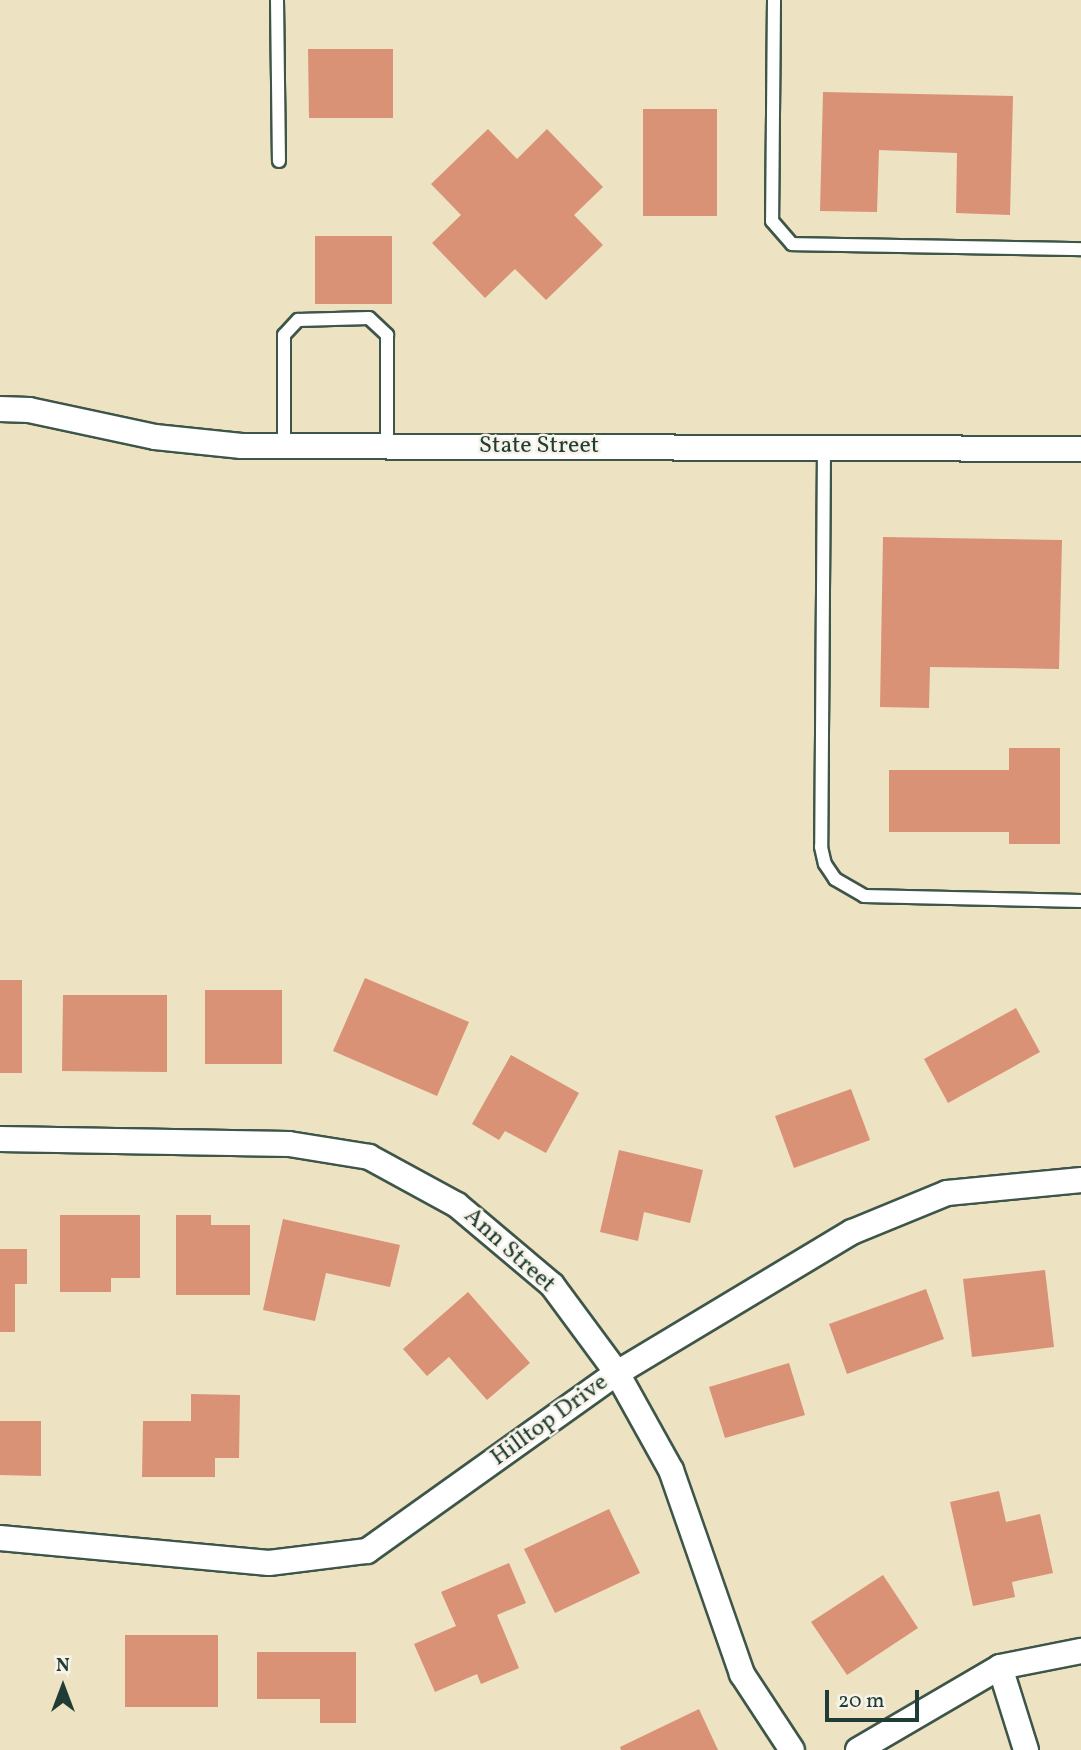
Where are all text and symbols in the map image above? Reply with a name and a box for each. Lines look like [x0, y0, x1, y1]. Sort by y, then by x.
street label: State Street [479, 433, 599, 461]
street label: Ann Street [457, 1202, 561, 1300]
street label: Hilltop Drive [486, 1369, 614, 1473]
north arrow [28, 1652, 98, 1722]
text: N [56, 1653, 70, 1679]
scale bar [829, 1676, 923, 1720]
text: 20 m [838, 1687, 884, 1716]

